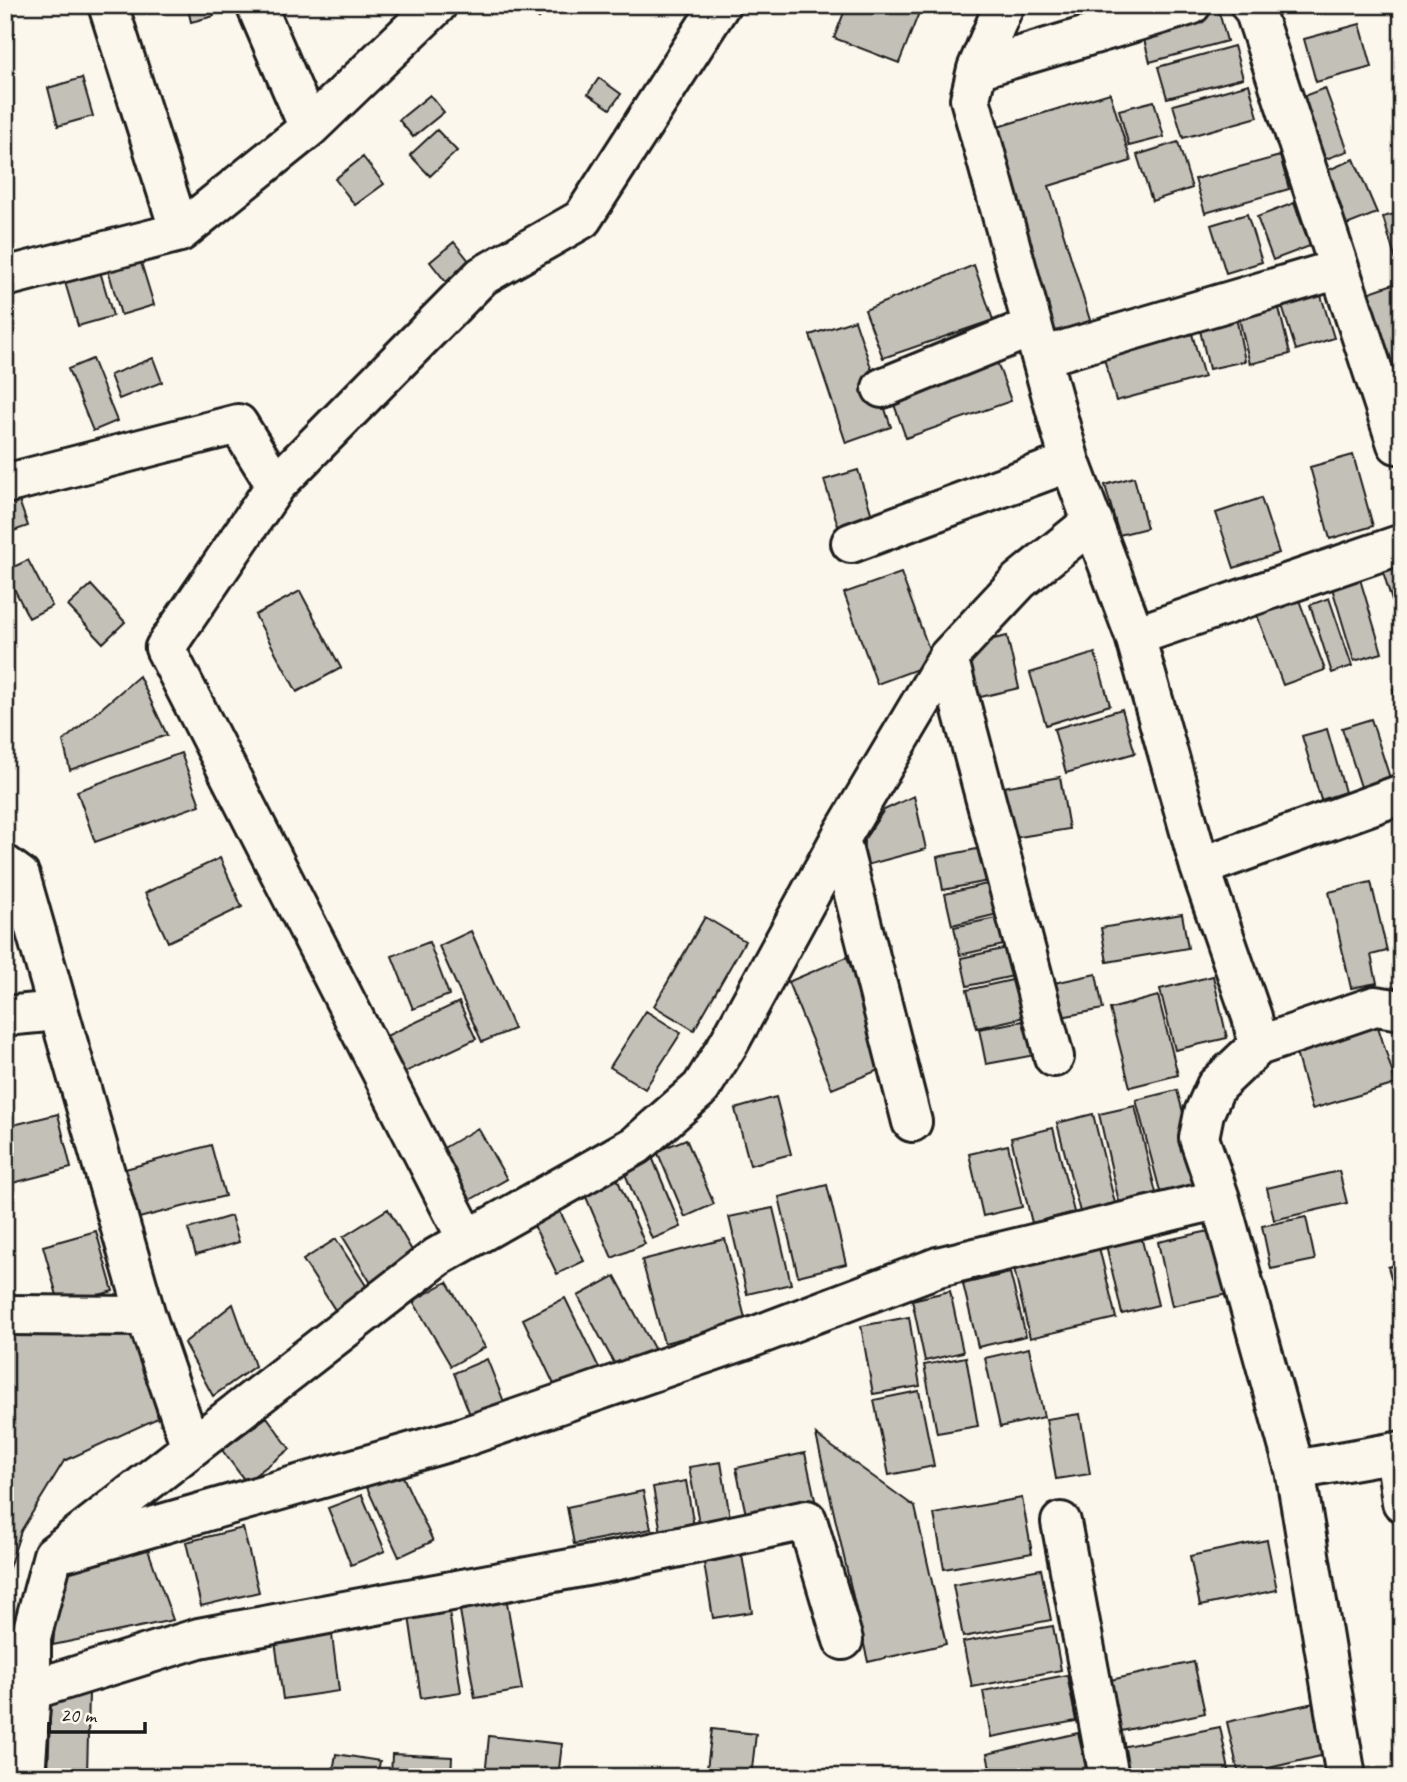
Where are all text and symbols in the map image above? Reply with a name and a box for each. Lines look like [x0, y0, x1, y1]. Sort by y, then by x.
scale bar [49, 1691, 145, 1735]
text: 20 m [60, 1702, 98, 1728]

